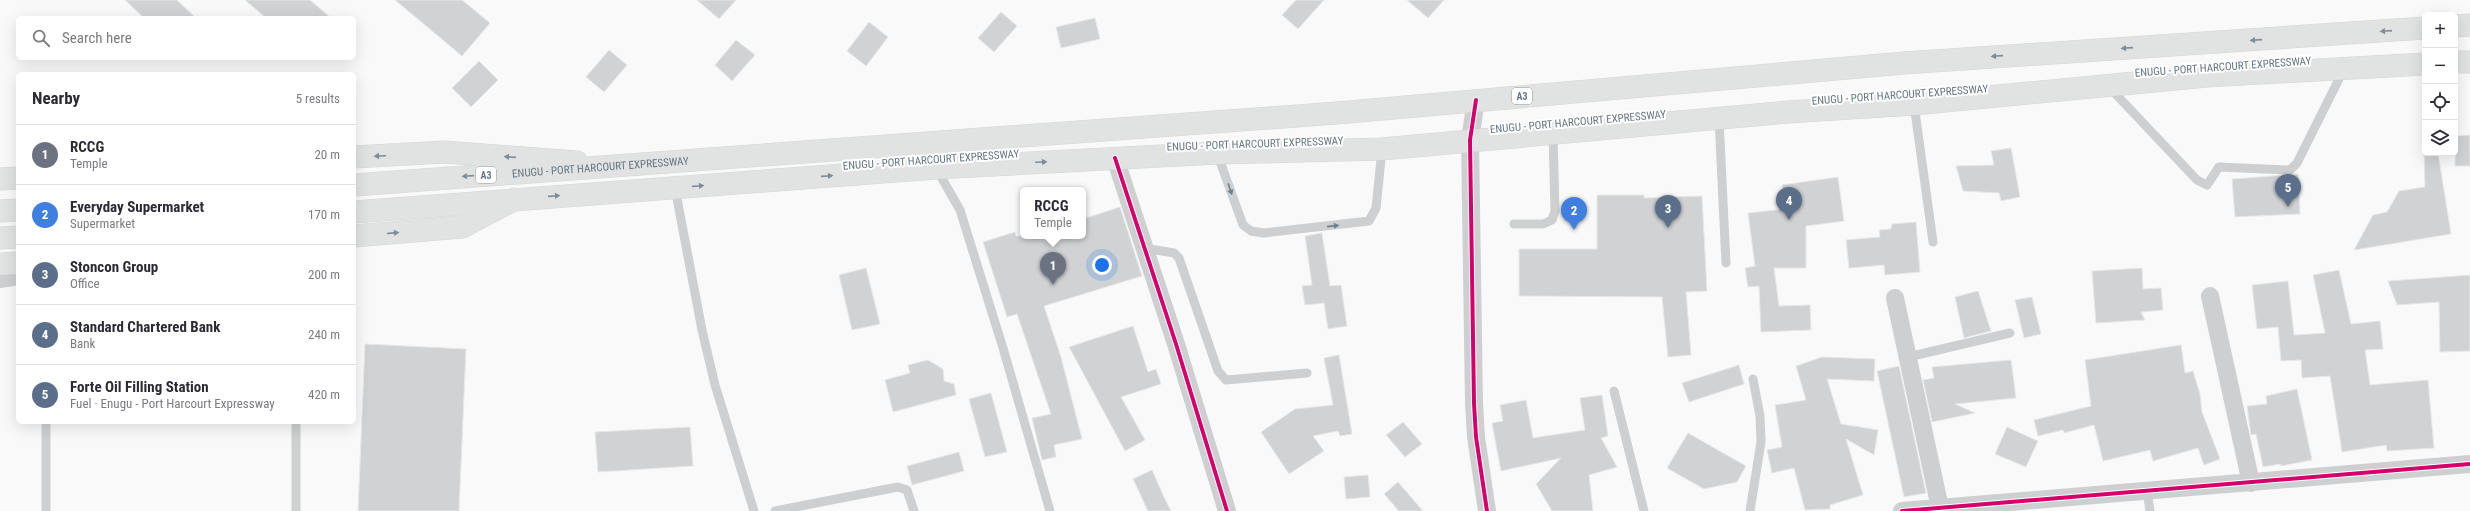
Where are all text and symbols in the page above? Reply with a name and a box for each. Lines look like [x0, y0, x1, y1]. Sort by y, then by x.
map controls [2422, 12, 2458, 156]
button: + [2422, 12, 2458, 48]
search box [16, 16, 356, 60]
icon: search [30, 27, 52, 49]
one-way arrow [2380, 27, 2392, 34]
text: Search here [62, 29, 132, 47]
one-way arrow [2250, 36, 2262, 43]
one-way arrow [2121, 44, 2133, 51]
button: − [2422, 48, 2458, 84]
one-way arrow [1991, 53, 2003, 60]
street label: ENUGU - PORT HARCOURT EXPRESSWAY [2134, 54, 2312, 80]
street label: ENUGU - PORT HARCOURT EXPRESSWAY [1811, 82, 1989, 108]
button: locate [2422, 84, 2458, 120]
text: Nearby [32, 88, 80, 108]
road number: A3 [1512, 88, 1532, 104]
text: 5 results [296, 91, 340, 106]
street label: ENUGU - PORT HARCOURT EXPRESSWAY [1489, 108, 1667, 136]
button: layers [2422, 120, 2458, 156]
street label: ENUGU - PORT HARCOURT EXPRESSWAY [1166, 134, 1344, 154]
text: RCCG [70, 138, 104, 156]
text: 1 [42, 147, 48, 162]
text: 20 m [314, 147, 340, 162]
street label: ENUGU - PORT HARCOURT EXPRESSWAY [842, 147, 1020, 173]
one-way arrow [374, 152, 386, 159]
one-way arrow [504, 153, 516, 160]
street label: ENUGU - PORT HARCOURT EXPRESSWAY [512, 154, 689, 180]
text: Temple [70, 156, 108, 171]
one-way arrow [1035, 159, 1047, 166]
road number: A3 [476, 167, 496, 183]
one-way arrow [462, 173, 474, 180]
one-way arrow [821, 173, 833, 180]
pin: 5 [2275, 174, 2301, 207]
one-way arrow [692, 183, 704, 190]
one-way arrow [1228, 184, 1234, 196]
popup [1020, 187, 1086, 239]
pin: 4 [1776, 187, 1802, 220]
one-way arrow [548, 193, 560, 200]
pin: 3 [1655, 195, 1681, 228]
text: RCCG [1034, 197, 1068, 215]
pin: 2 [1561, 197, 1587, 230]
text: Everyday Supermarket [70, 198, 204, 216]
text: 2 [42, 207, 48, 222]
text: 170 m [308, 207, 340, 222]
text: Temple [1034, 215, 1072, 230]
text: Supermarket [70, 216, 135, 231]
one-way arrow [1327, 222, 1339, 229]
one-way arrow [387, 229, 399, 236]
pin: 1 [1040, 252, 1066, 285]
your location [1092, 255, 1112, 275]
text: Stoncon Group [70, 258, 158, 276]
text: 3 [42, 267, 48, 282]
text: 200 m [308, 267, 340, 282]
text: Office [70, 276, 100, 291]
text: Standard Chartered Bank [70, 318, 220, 336]
text: 4 [42, 327, 48, 342]
text: 240 m [308, 327, 340, 342]
text: Bank [70, 336, 95, 351]
text: Forte Oil Filling Station [70, 378, 209, 396]
text: 5 [42, 387, 48, 402]
text: 420 m [308, 387, 340, 402]
text: Fuel · Enugu - Port Harcourt Expressway [70, 396, 275, 411]

